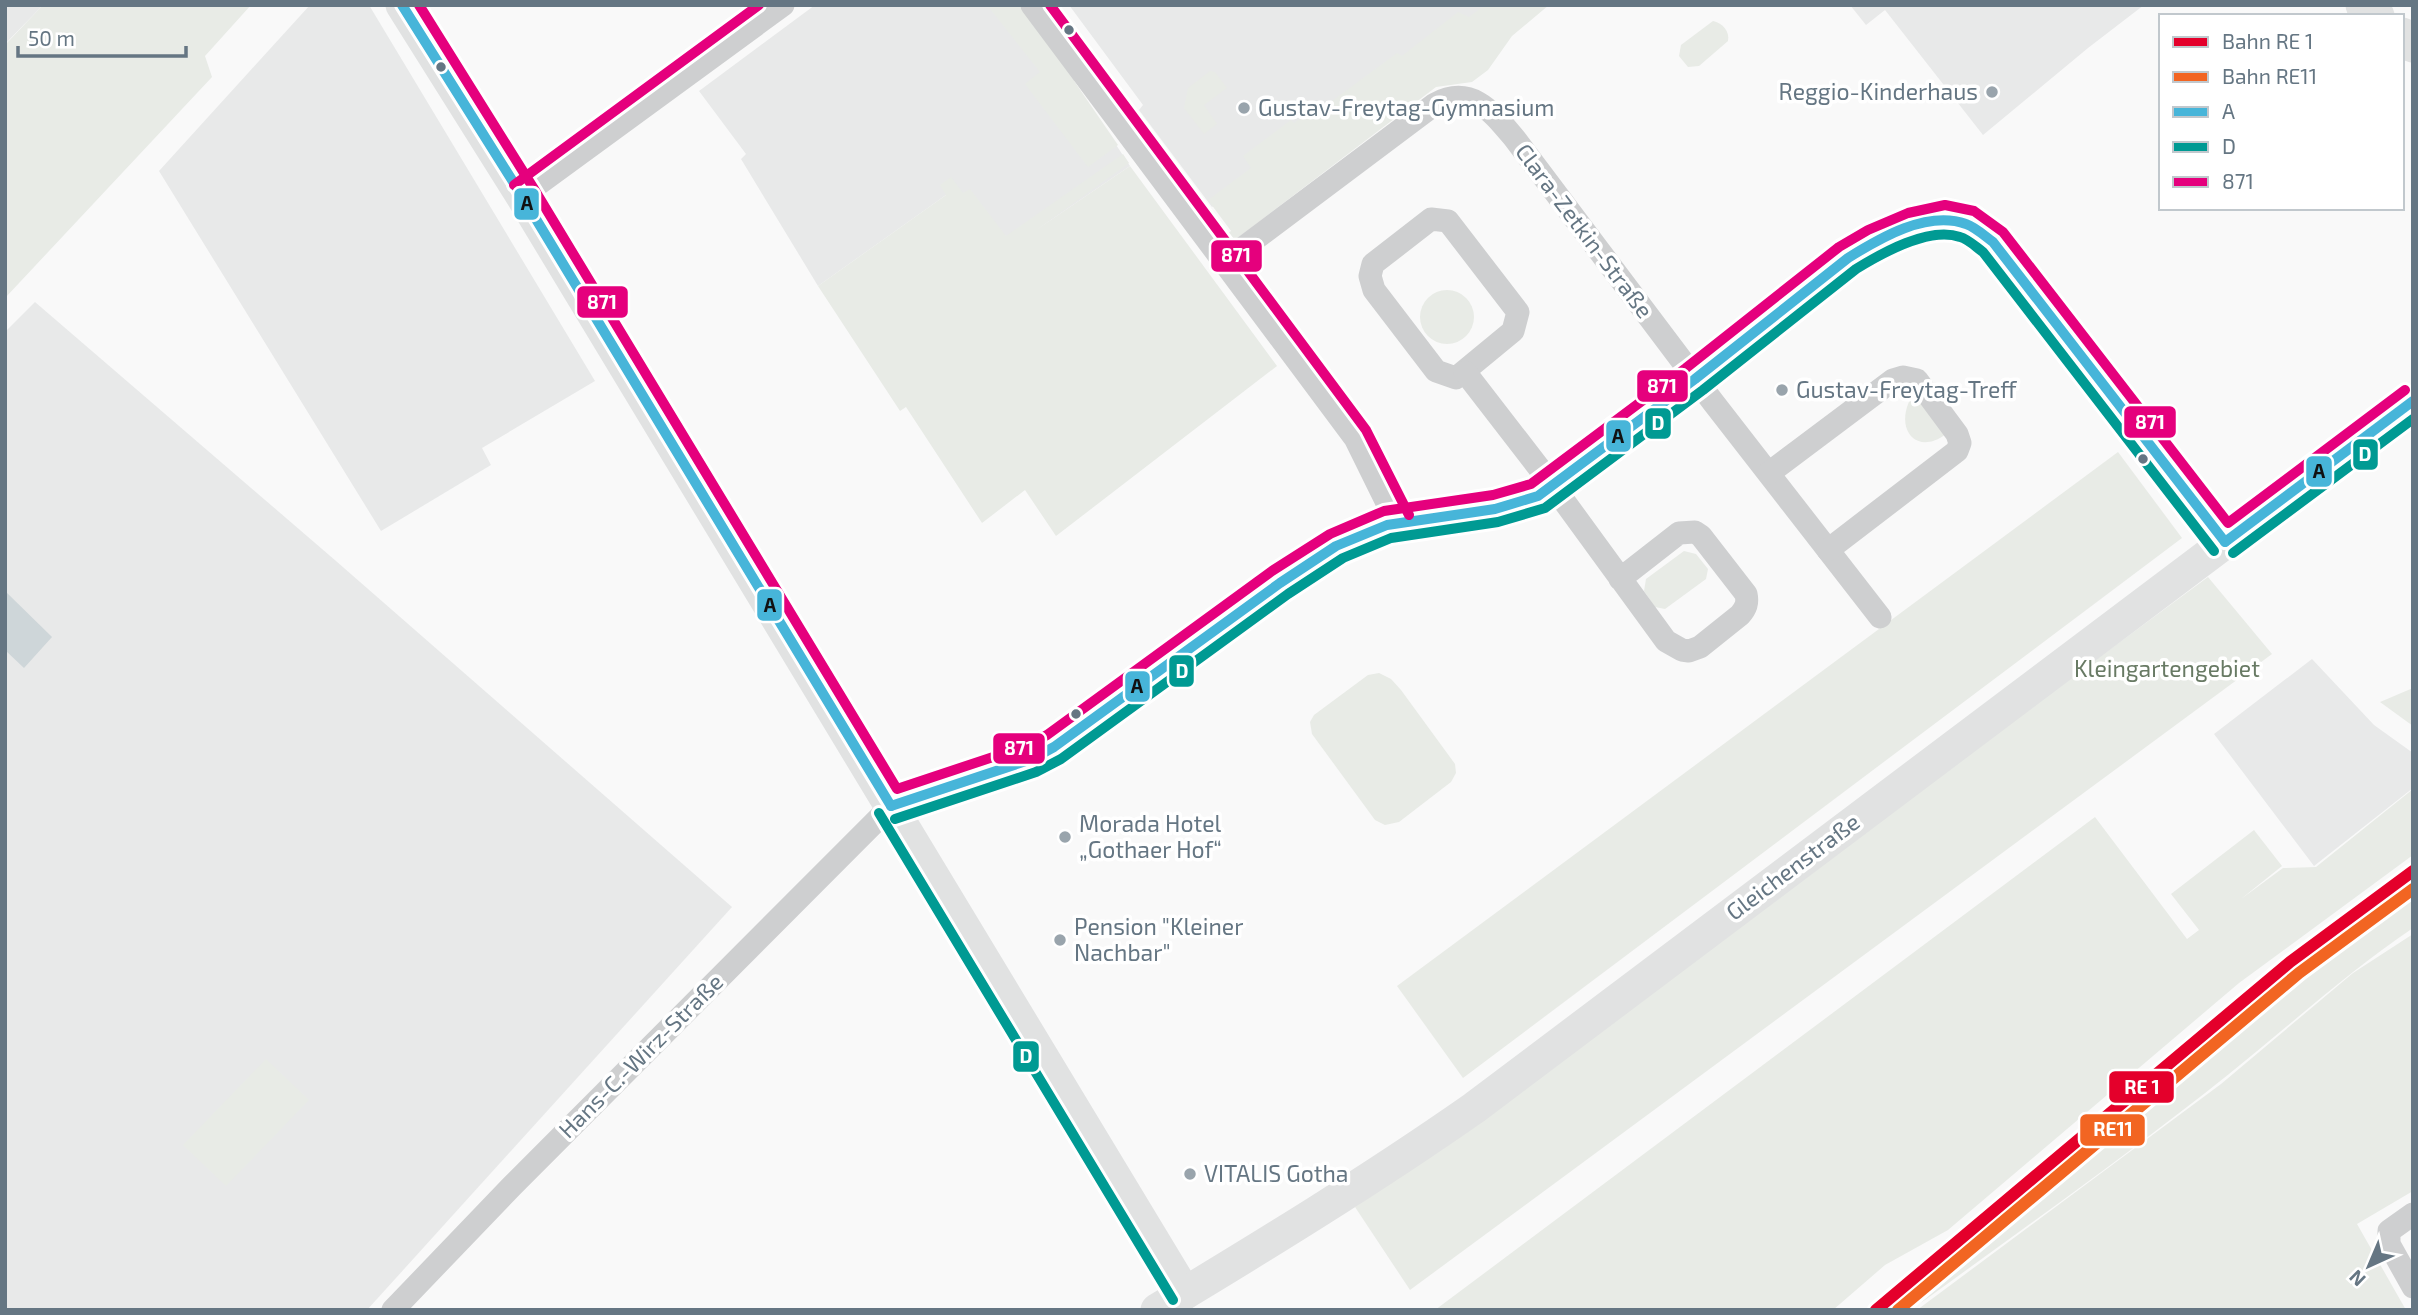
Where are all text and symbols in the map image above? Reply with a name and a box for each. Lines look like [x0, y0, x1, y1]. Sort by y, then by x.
scale bar [18, 14, 186, 58]
legend [2159, 14, 2404, 210]
unlabelled marker [1062, 23, 1076, 37]
text: 50 m [28, 25, 75, 50]
text: Bahn RE 1 [2222, 28, 2313, 53]
unlabelled marker [434, 60, 448, 74]
text: Bahn RE11 [2222, 63, 2317, 88]
place label: Reggio-Kinderhaus [1779, 77, 1978, 105]
marker: Reggio-Kinderhaus [1984, 84, 2000, 100]
place label: Gustav-Freytag-Gymnasium [1258, 93, 1554, 121]
text: A [2222, 98, 2235, 123]
marker: Gustav-Freytag-Gymnasium [1236, 100, 1252, 116]
text: D [2222, 133, 2236, 158]
street label: Clara-Zetkin-Straße [1510, 138, 1659, 323]
text: 871 [2222, 168, 2254, 193]
line badge: A [513, 187, 540, 221]
text: A [521, 191, 534, 214]
line badge: 871 [1210, 239, 1263, 273]
text: 871 [1221, 243, 1251, 266]
line badge: 871 [576, 285, 629, 319]
text: 871 [587, 290, 617, 313]
line badge: 871 [1636, 369, 1689, 403]
text: 871 [1647, 374, 1677, 397]
place label: Gustav-Freytag-Treff [1796, 375, 2017, 403]
marker: Gustav-Freytag-Treff [1774, 382, 1790, 398]
line badge: 871 [2123, 405, 2177, 439]
line badge: D [1644, 407, 1672, 440]
text: 871 [2135, 410, 2165, 433]
text: D [1652, 411, 1665, 434]
line badge: A [1605, 419, 1632, 453]
text: A [1612, 424, 1625, 447]
line badge: D [2352, 438, 2379, 471]
text: D [2359, 442, 2372, 465]
unlabelled marker [2136, 452, 2150, 466]
line badge: A [2305, 455, 2333, 488]
text: A [2313, 459, 2326, 482]
line badge: A [756, 588, 783, 622]
text: A [764, 593, 777, 616]
line badge: D [1168, 654, 1195, 688]
park label: Kleingartengebiet [2074, 654, 2260, 682]
text: D [1176, 659, 1189, 682]
line badge: A [1124, 670, 1151, 703]
text: A [1131, 674, 1144, 697]
unlabelled marker [1069, 707, 1083, 721]
line badge: 871 [992, 732, 1046, 765]
text: 871 [1004, 736, 1034, 759]
street label: Gleichenstraße [1720, 807, 1865, 925]
place label: Morada Hotel „Gothaer Hof“ [1079, 809, 1222, 863]
marker: Morada Hotel „Gothaer Hof“ [1057, 829, 1073, 845]
place label: Pension "Kleiner Nachbar" [1074, 912, 1243, 966]
marker: Pension "Kleiner Nachbar" [1052, 932, 1068, 948]
street label: Hans-C.-Wirz-Straße [552, 967, 728, 1143]
line badge: D [1012, 1040, 1040, 1073]
text: D [1020, 1044, 1033, 1067]
line badge: RE 1 [2108, 1070, 2175, 1104]
text: RE 1 [2124, 1075, 2160, 1098]
line badge: RE11 [2079, 1113, 2146, 1147]
text: RE11 [2093, 1117, 2133, 1140]
place label: VITALIS Gotha [1204, 1159, 1348, 1187]
marker: VITALIS Gotha [1182, 1166, 1198, 1182]
north arrow [2334, 1231, 2404, 1301]
text: N [2344, 1266, 2370, 1292]

